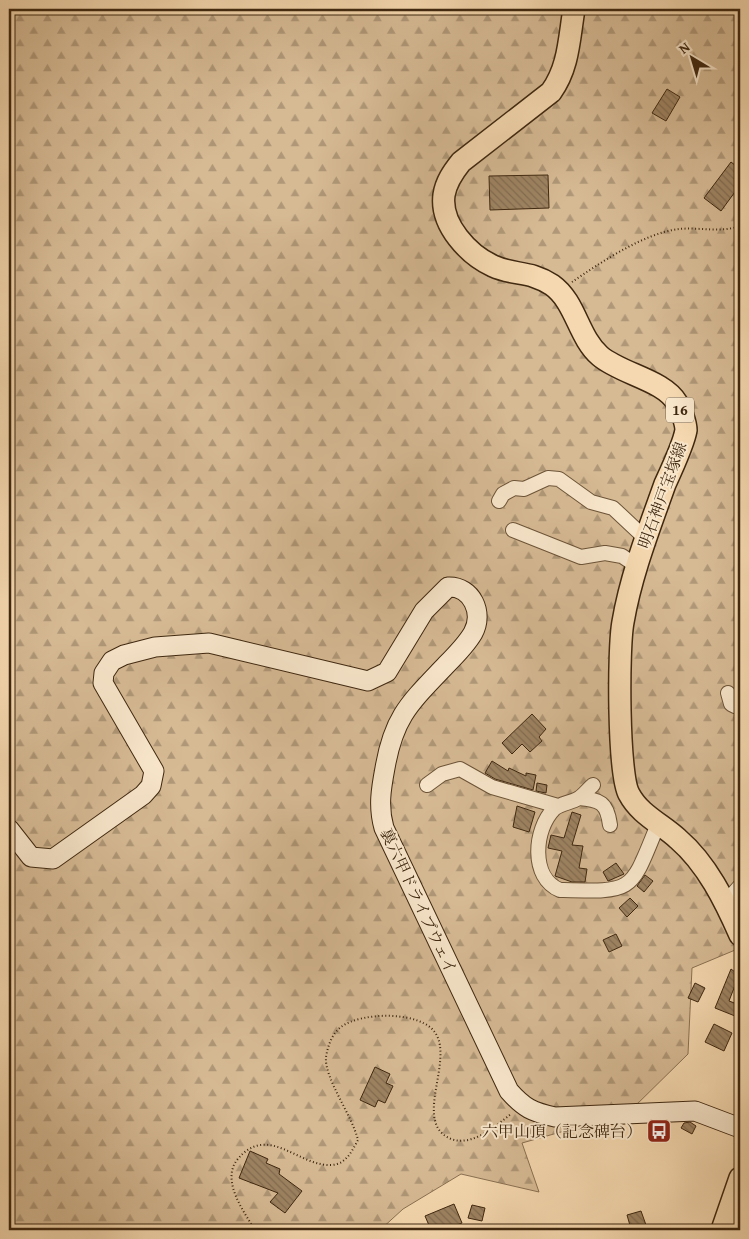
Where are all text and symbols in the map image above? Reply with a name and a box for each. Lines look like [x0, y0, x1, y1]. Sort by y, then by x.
north arrow [666, 32, 716, 82]
text: N [674, 37, 694, 59]
road number: 16 [666, 398, 694, 422]
street label: 明石神戸宝塚線 [632, 438, 692, 552]
street label: 裏六甲ドライブウェイ [375, 824, 463, 978]
bus stop icon: 六甲山頂（記念碑台） [646, 1118, 672, 1144]
place label: 六甲山頂（記念碑台） [482, 1119, 642, 1143]

